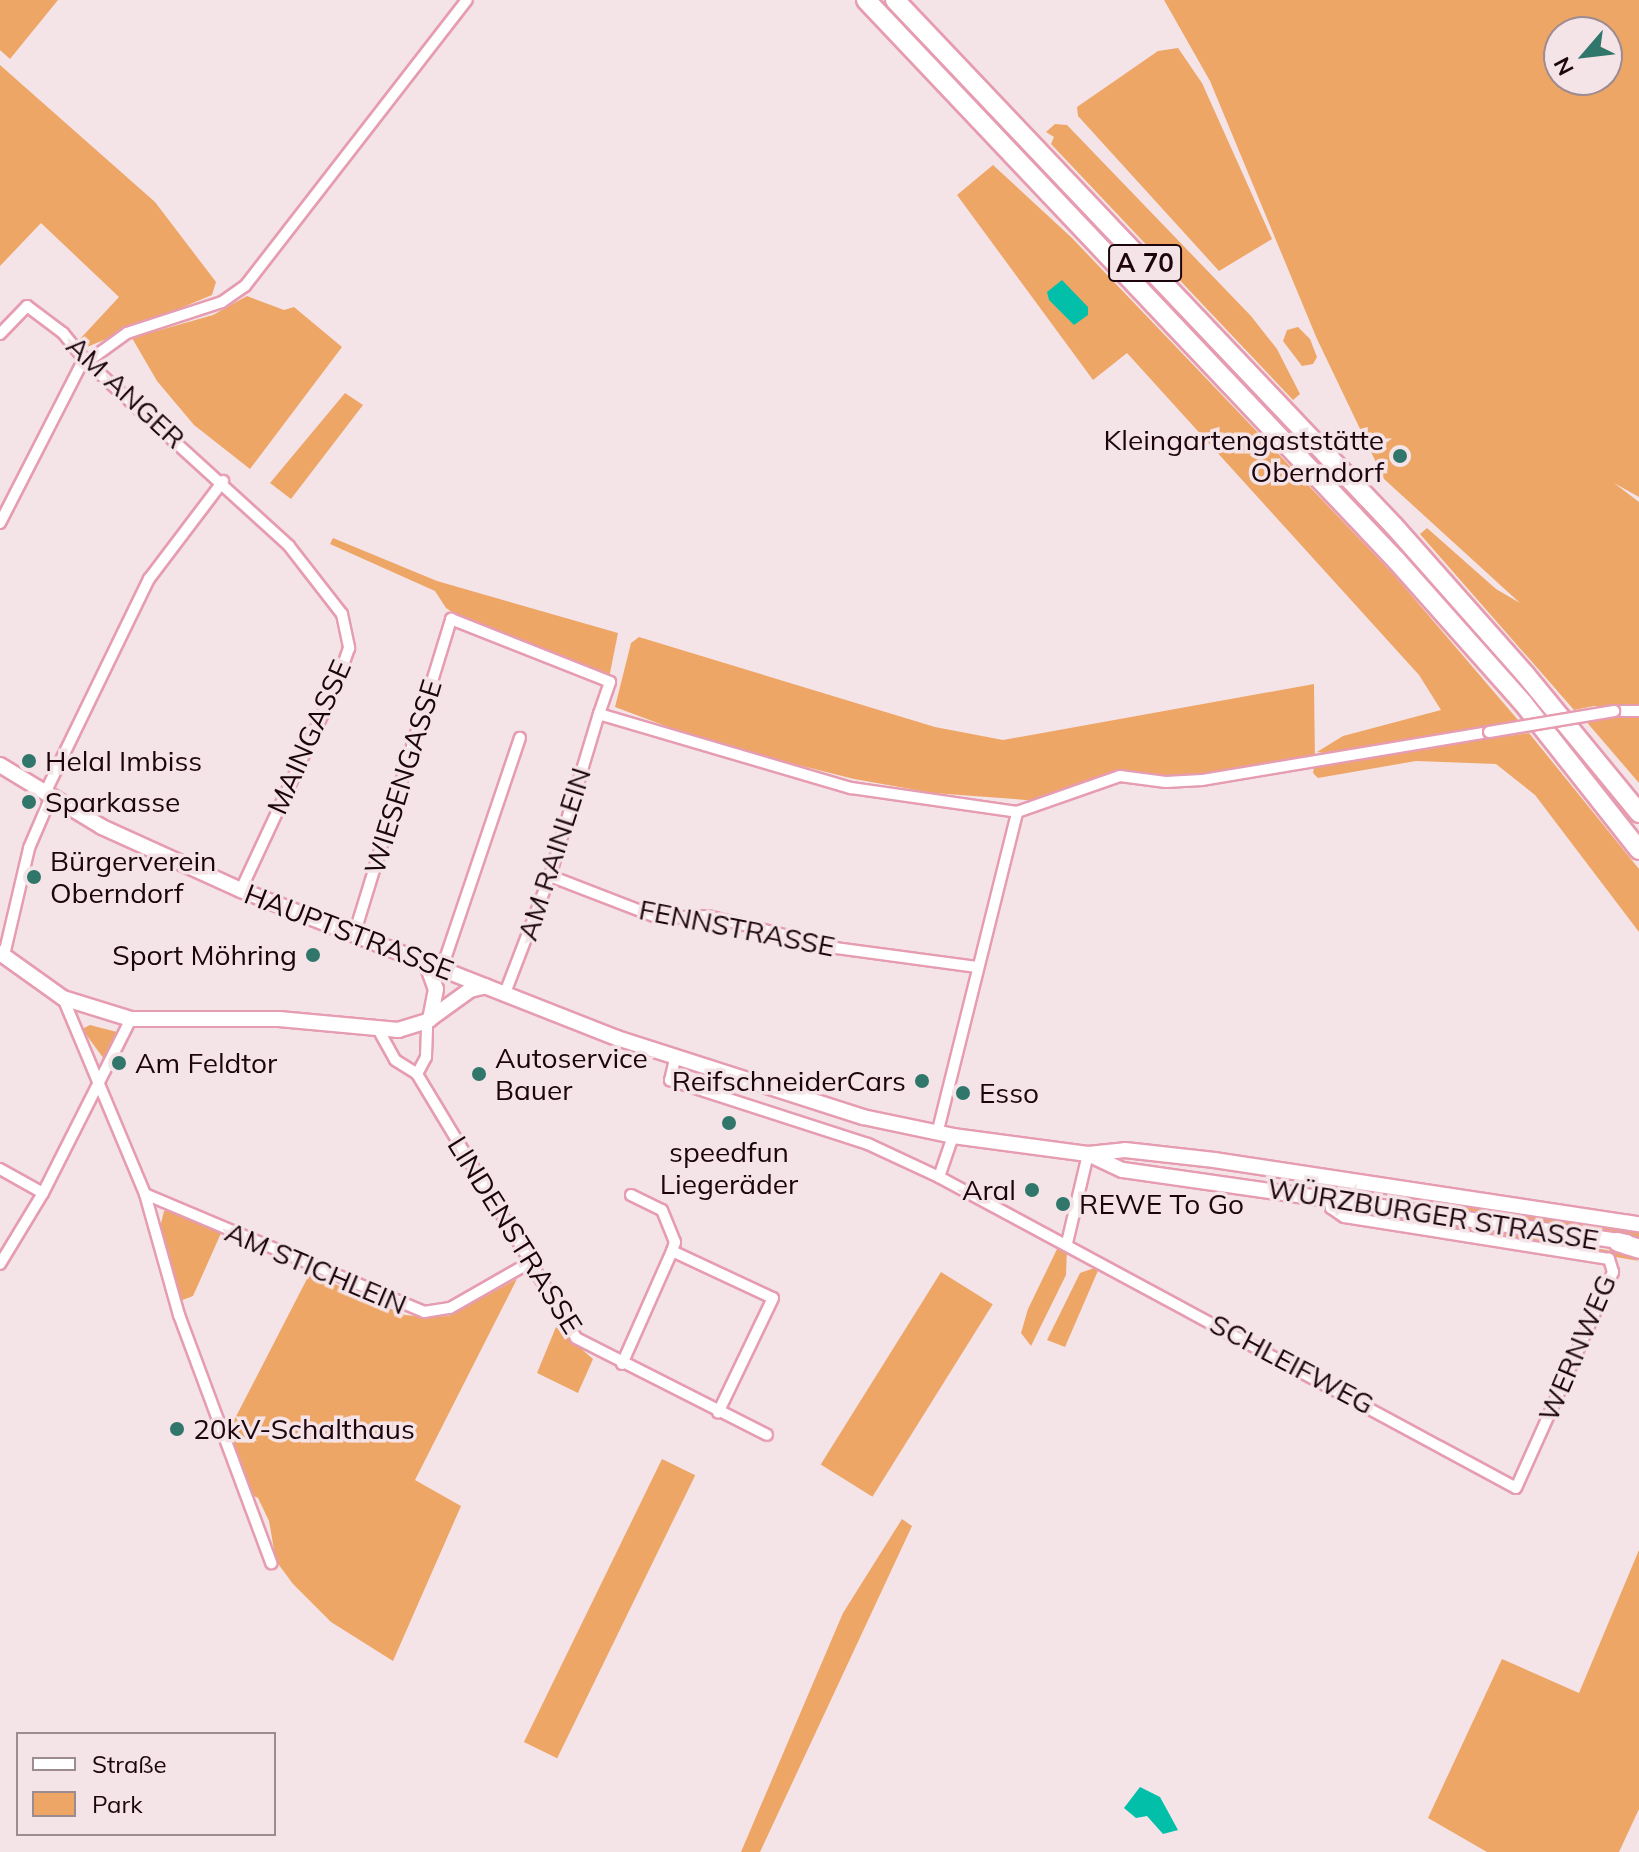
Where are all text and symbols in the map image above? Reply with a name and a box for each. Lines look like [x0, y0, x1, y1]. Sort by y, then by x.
north arrow [1543, 16, 1623, 96]
text: N [1547, 52, 1580, 80]
road number: A 70 [1107, 241, 1183, 285]
street label: AM ANGER [60, 329, 192, 455]
place label: Kleingartengaststätte Oberndorf [1103, 423, 1384, 489]
marker: Kleingartengaststätte Oberndorf [1391, 447, 1409, 465]
street label: MAINGASSE [260, 655, 358, 819]
street label: WIESENGASSE [357, 676, 449, 878]
place label: Helal Imbiss [45, 744, 202, 778]
marker: Helal Imbiss [20, 752, 38, 770]
street label: AM RAINLEIN [510, 763, 598, 945]
place label: Sparkasse [45, 785, 180, 819]
marker: Sparkasse [20, 793, 38, 811]
place label: Bürgerverein Oberndorf [50, 844, 216, 910]
marker: Bürgerverein Oberndorf [25, 868, 43, 886]
street label: HAUPTSTRASSE [240, 877, 458, 987]
street label: FENNSTRASSE [636, 893, 838, 963]
place label: Sport Möhring [112, 938, 297, 972]
marker: Sport Möhring [304, 946, 322, 964]
place label: Autoservice Bauer [495, 1041, 648, 1107]
place label: Am Feldtor [135, 1046, 277, 1080]
marker: Am Feldtor [110, 1054, 128, 1072]
place label: ReifschneiderCars [672, 1064, 906, 1098]
marker: Autoservice Bauer [470, 1065, 488, 1083]
marker: ReifschneiderCars [913, 1072, 931, 1090]
place label: Esso [979, 1076, 1039, 1110]
marker: Esso [954, 1084, 972, 1102]
marker: speedfun Liegeräder [720, 1114, 738, 1132]
street label: LINDENSTRASSE [441, 1130, 589, 1340]
place label: speedfun Liegeräder [660, 1135, 798, 1201]
street label: WÜRZBURGER STRASSE [1265, 1171, 1601, 1257]
place label: Aral [962, 1173, 1016, 1207]
marker: Aral [1023, 1181, 1041, 1199]
place label: REWE To Go [1079, 1187, 1244, 1221]
marker: REWE To Go [1054, 1195, 1072, 1213]
street label: AM STICHLEIN [220, 1215, 412, 1321]
street label: WERNWEG [1531, 1270, 1623, 1426]
street label: SCHLEIFWEG [1204, 1307, 1380, 1421]
place label: 20kV-Schalthaus [193, 1412, 415, 1446]
marker: 20kV-Schalthaus [168, 1420, 186, 1438]
legend [16, 1732, 276, 1836]
text: Straße [92, 1749, 167, 1779]
text: Park [92, 1789, 143, 1819]

